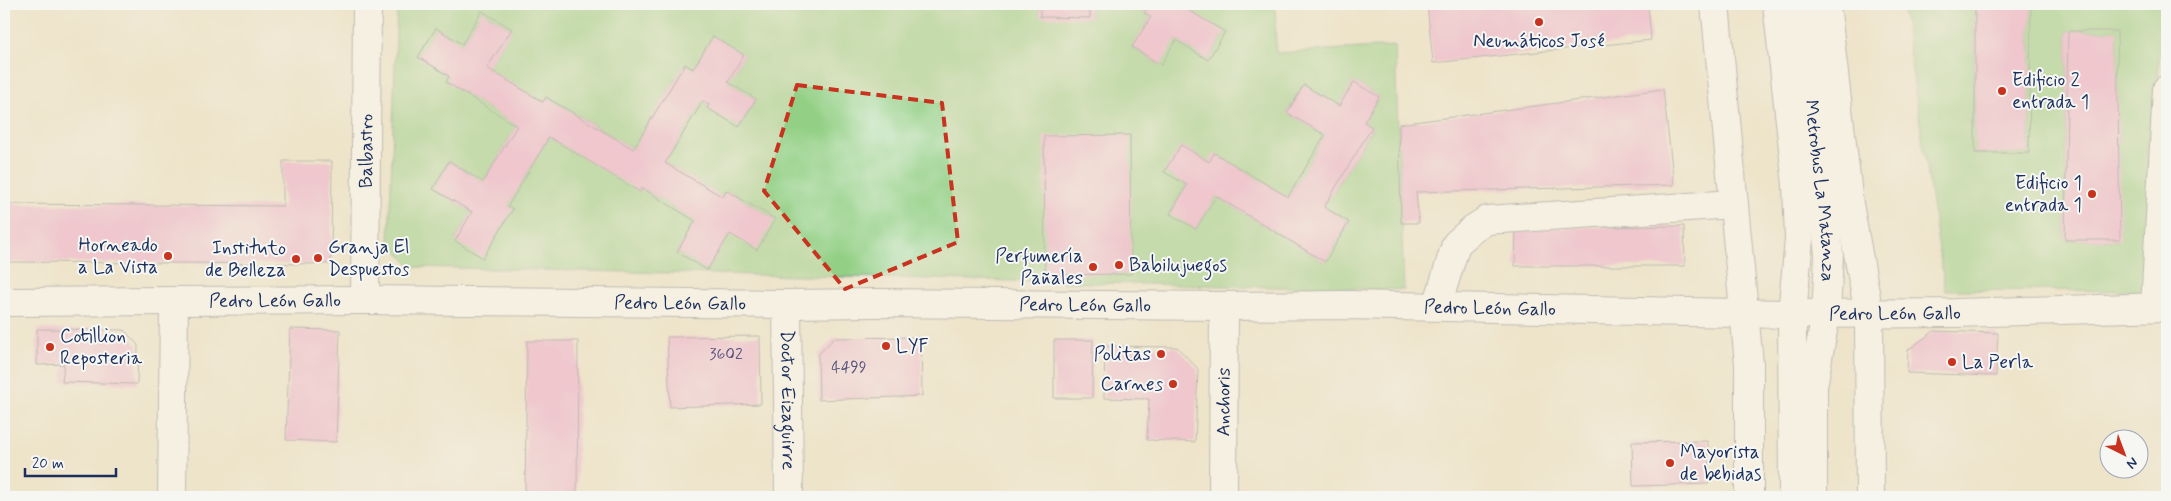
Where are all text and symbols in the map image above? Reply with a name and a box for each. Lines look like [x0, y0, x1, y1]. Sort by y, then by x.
marker: Neumáticos José [1533, 16, 1545, 28]
place label: Neumáticos José [1473, 29, 1605, 54]
place label: Edificio 2 entrada 1 [2012, 68, 2089, 115]
marker: Edificio 2 entrada 1 [1996, 85, 2008, 97]
street label: Metrobus La Matanza [1799, 98, 1842, 282]
street label: Balbastro [353, 114, 379, 188]
place label: Edificio 1 entrada 1 [2005, 171, 2082, 218]
marker: Edificio 1 entrada 1 [2086, 188, 2098, 200]
place label: Horneado a La Vista [78, 233, 158, 280]
place label: Granja El Despuestos [328, 235, 410, 282]
place label: Instituto de Belleza [205, 236, 286, 283]
place label: Perfumería Pañales [995, 244, 1083, 291]
marker: Horneado a La Vista [162, 250, 174, 262]
marker: Granja El Despuestos [312, 252, 324, 264]
marker: Instituto de Belleza [290, 253, 302, 265]
place label: Babilujuegos [1129, 253, 1227, 281]
marker: Babilujuegos [1113, 259, 1125, 271]
marker: Perfumería Pañales [1087, 261, 1099, 273]
street label: Pedro León Gallo [209, 288, 341, 313]
street label: Pedro León Gallo [614, 290, 746, 316]
street label: Pedro León Gallo [1019, 292, 1151, 318]
street label: Pedro León Gallo [1424, 294, 1556, 322]
street label: Pedro León Gallo [1829, 300, 1961, 326]
place label: Cotillion Reposteria [60, 324, 143, 371]
street label: Doctor Eizaguirre [773, 330, 801, 470]
place label: LYF [896, 334, 929, 359]
marker: LYF [880, 340, 892, 352]
marker: Cotillion Reposteria [44, 341, 56, 353]
place label: Politas [1094, 342, 1151, 367]
house number: 3602 [709, 344, 743, 365]
marker: Politas [1155, 348, 1167, 360]
place label: La Perla [1962, 350, 2034, 375]
marker: La Perla [1946, 356, 1958, 368]
house number: 4499 [831, 357, 867, 378]
street label: Anchoris [1211, 367, 1236, 437]
place label: Carnes [1101, 372, 1164, 397]
marker: Carnes [1167, 378, 1179, 390]
north arrow [2098, 428, 2148, 478]
place label: Mayorista de bebidas [1680, 440, 1762, 487]
scale bar [25, 446, 116, 478]
text: N [2123, 453, 2142, 473]
text: 20 m [32, 454, 64, 474]
marker: Mayorista de bebidas [1664, 457, 1676, 469]

